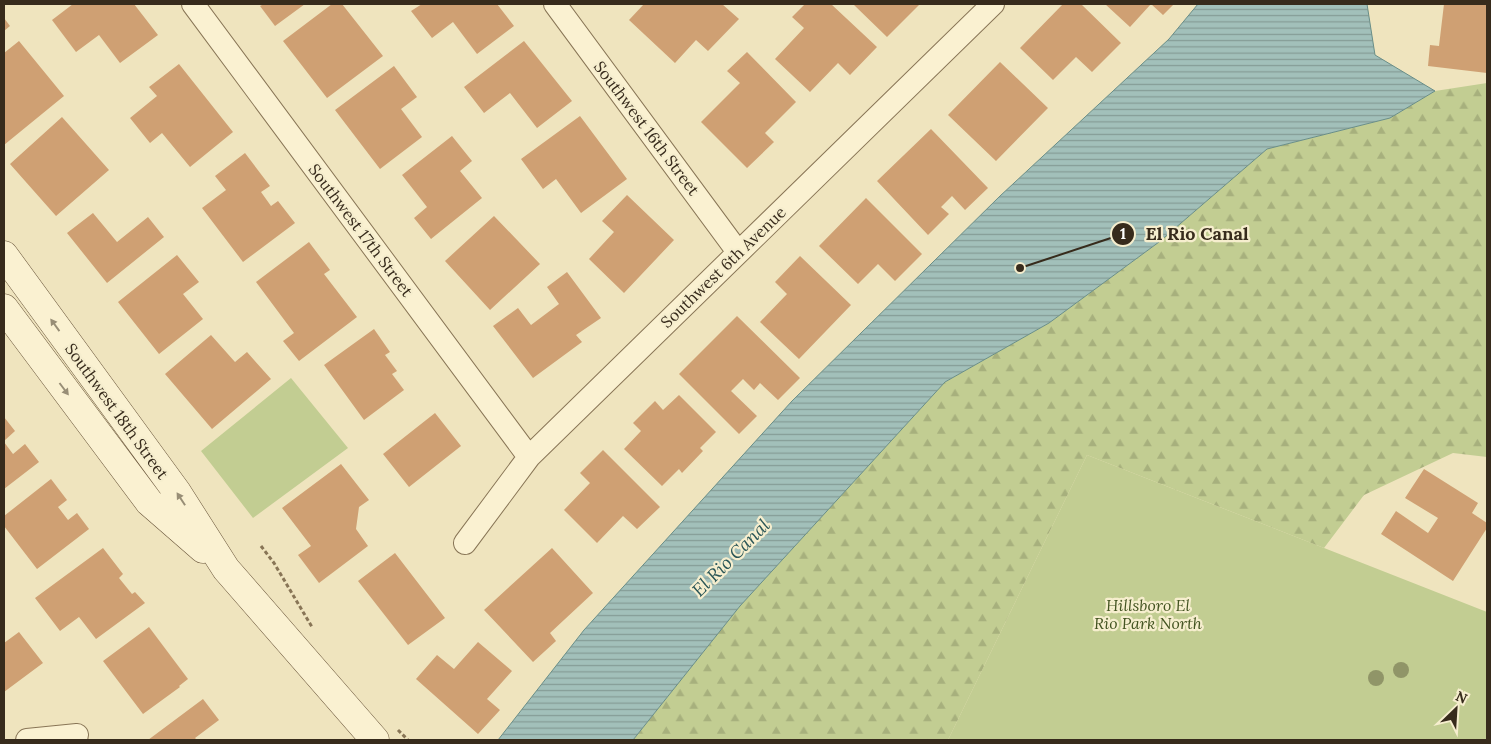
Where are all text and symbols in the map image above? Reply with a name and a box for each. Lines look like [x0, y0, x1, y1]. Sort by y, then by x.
street label: Southwest 16th Street [590, 57, 705, 200]
street label: Southwest 17th Street [304, 160, 418, 301]
street label: Southwest 6th Avenue [656, 202, 790, 332]
callout: El Rio Canal [1111, 217, 1259, 250]
text: El Rio Canal [1145, 222, 1249, 245]
text: 1 [1120, 224, 1126, 243]
one-way arrow [49, 319, 60, 332]
street label: Southwest 18th Street [61, 339, 173, 483]
one-way arrow [59, 382, 70, 395]
one-way arrow [176, 492, 186, 505]
water label: El Rio Canal [687, 514, 774, 601]
park label: Hillsboro El Rio Park North [1094, 595, 1202, 633]
north arrow [1431, 684, 1481, 734]
text: N [1453, 687, 1470, 708]

